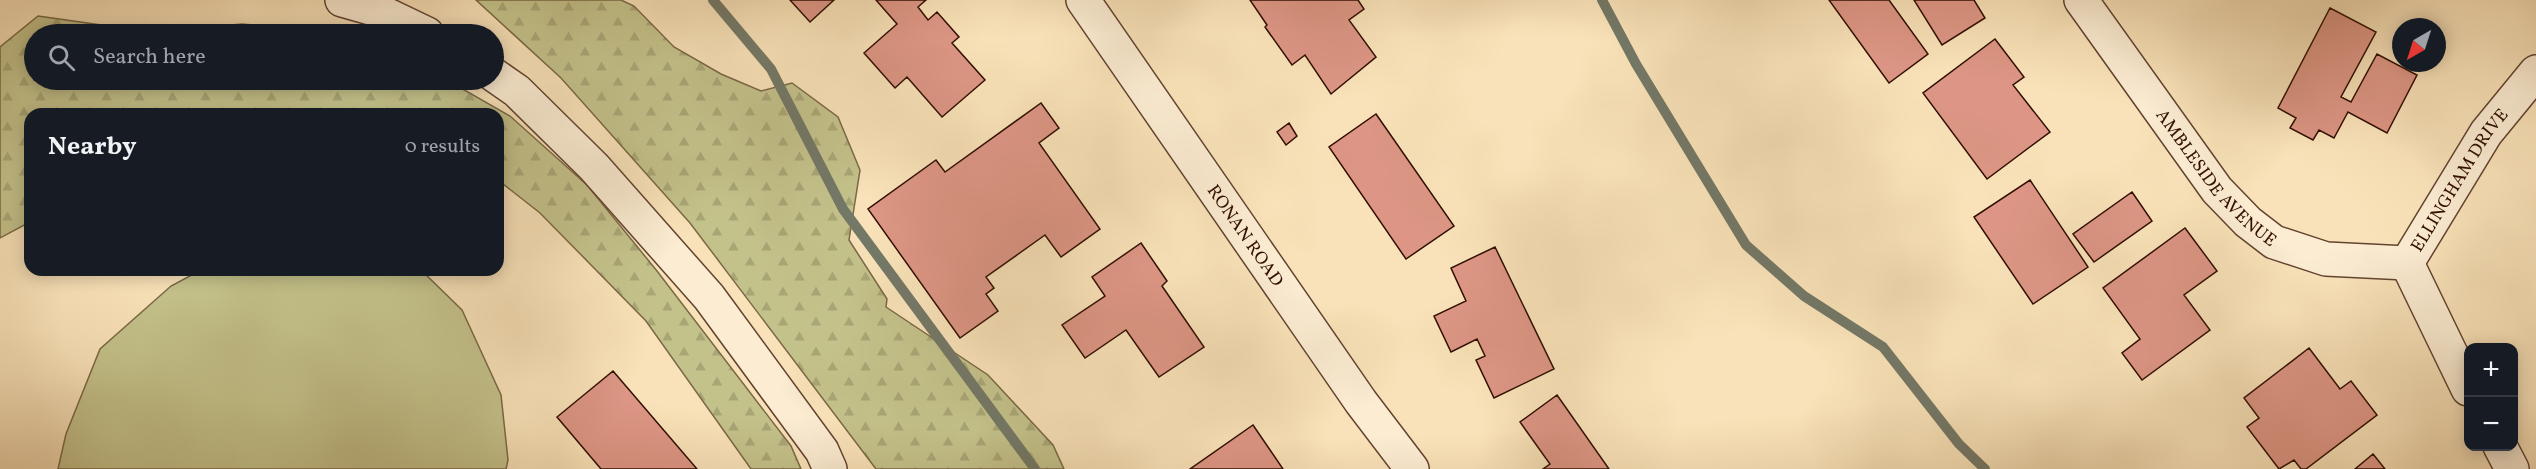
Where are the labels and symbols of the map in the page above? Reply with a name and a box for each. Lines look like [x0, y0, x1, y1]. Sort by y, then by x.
north arrow [2392, 18, 2446, 72]
street label: ELLINGHAM DRIVE [2406, 104, 2515, 257]
street label: AMBLESIDE AVENUE [2149, 105, 2281, 253]
street label: RONAN ROAD [1200, 180, 1289, 292]

